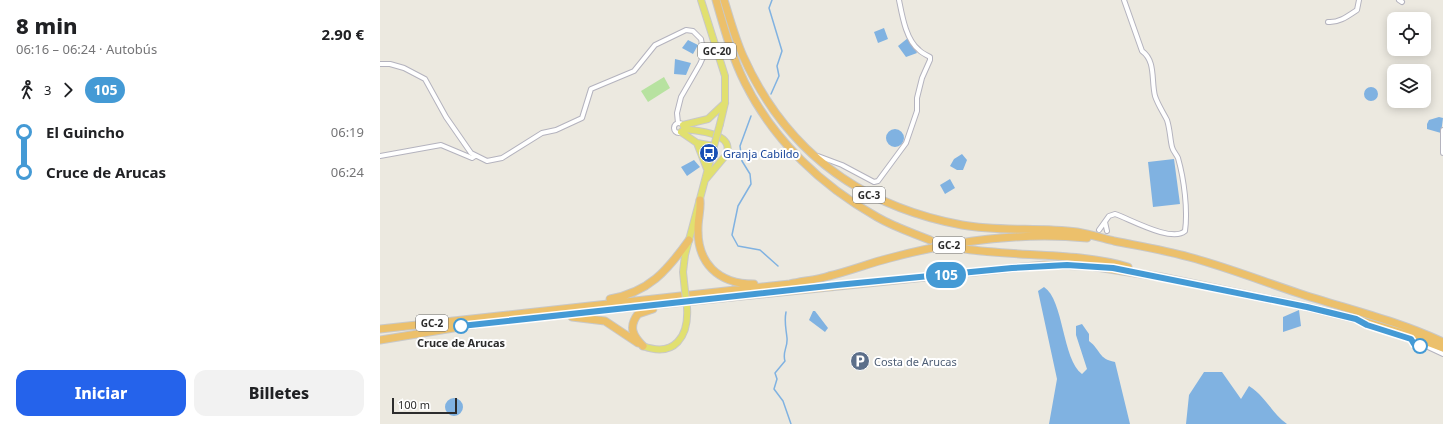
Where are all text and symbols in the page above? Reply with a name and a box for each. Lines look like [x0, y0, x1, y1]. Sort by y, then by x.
text: 8 min [16, 10, 77, 40]
map controls [1387, 12, 1431, 108]
button: locate [1387, 12, 1431, 56]
text: 2.90 € [322, 24, 364, 44]
text: 06:16 – 06:24 · Autobús [16, 40, 157, 58]
road number: GC-20 [698, 43, 736, 59]
button: layers [1387, 64, 1431, 108]
icon: walk [16, 79, 38, 101]
icon: forward [57, 79, 79, 101]
text: 105 [93, 80, 117, 99]
text: 3 [44, 81, 51, 99]
text: El Guincho [46, 122, 124, 142]
text: 06:19 [331, 123, 364, 141]
bus stop icon: Granja Cabildo [698, 142, 720, 164]
place label: Granja Cabildo [723, 146, 799, 161]
text: Cruce de Arucas [46, 162, 166, 182]
text: 06:24 [331, 163, 364, 181]
road number: GC-3 [853, 187, 885, 203]
road number: GC-2 [933, 237, 965, 253]
line badge: 105 [923, 262, 969, 288]
text: 105 [934, 265, 958, 284]
road number: GC-2 [416, 315, 448, 331]
marker: Cruce de Arucas [453, 318, 469, 334]
place label: Cruce de Arucas [417, 335, 506, 350]
unlabelled marker [1412, 338, 1428, 354]
parking icon: Costa de Arucas [849, 350, 871, 372]
place label: Costa de Arucas [874, 354, 957, 369]
button: Iniciar [16, 370, 186, 416]
button: Billetes [194, 370, 364, 416]
scale bar [392, 396, 457, 415]
text: 100 m [398, 397, 430, 412]

